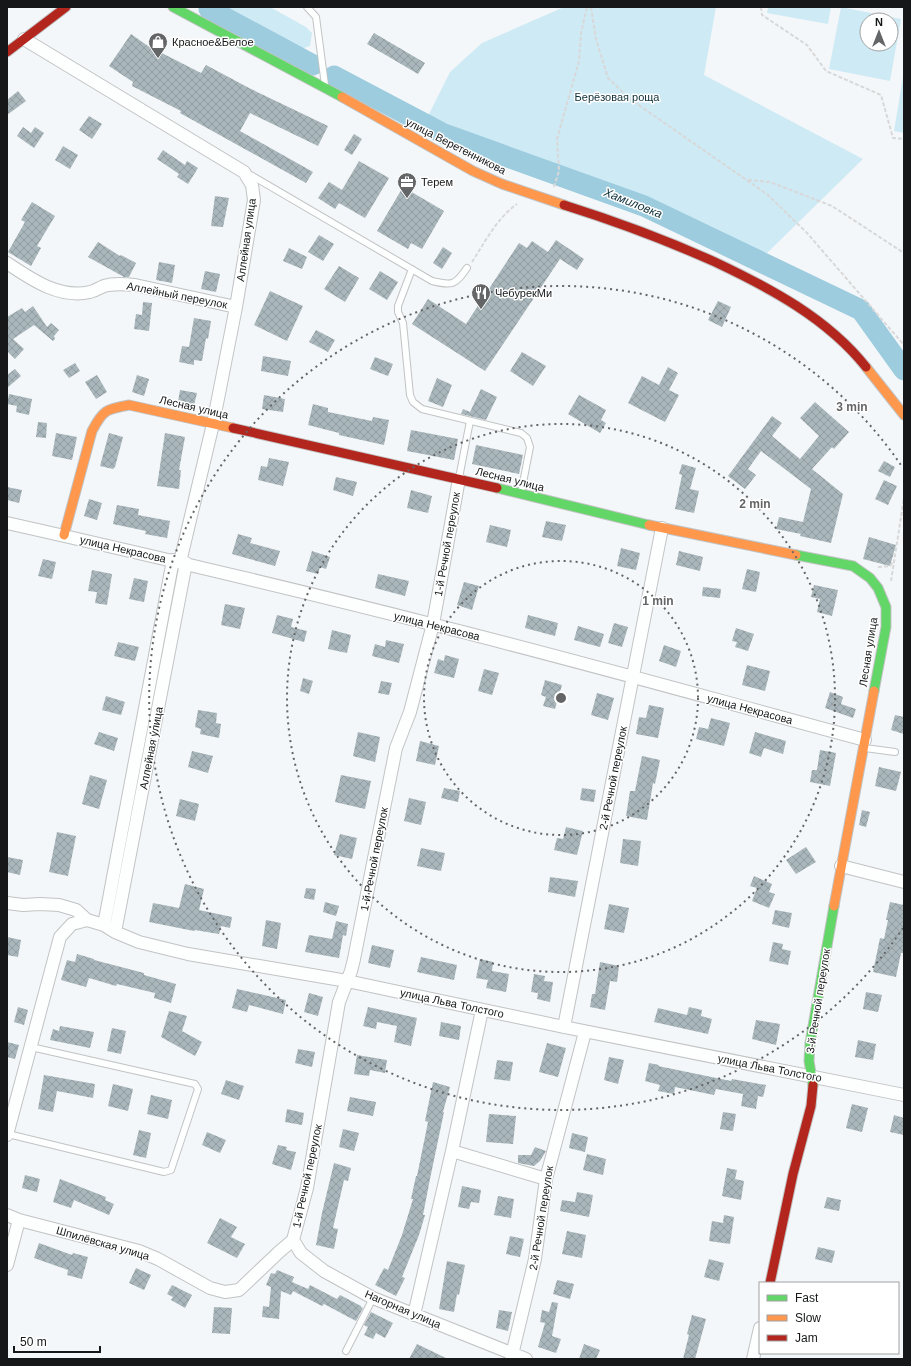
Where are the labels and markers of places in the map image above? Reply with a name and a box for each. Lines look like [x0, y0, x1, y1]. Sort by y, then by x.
shop icon: Красное&Белое [147, 31, 169, 59]
place label: Красное&Белое [172, 36, 254, 48]
office icon: Терем [396, 171, 418, 199]
place label: Терем [421, 176, 453, 188]
restaurant icon: ЧебурекМи [470, 282, 492, 310]
place label: ЧебурекМи [495, 287, 552, 299]
centre of rings [554, 691, 568, 705]

